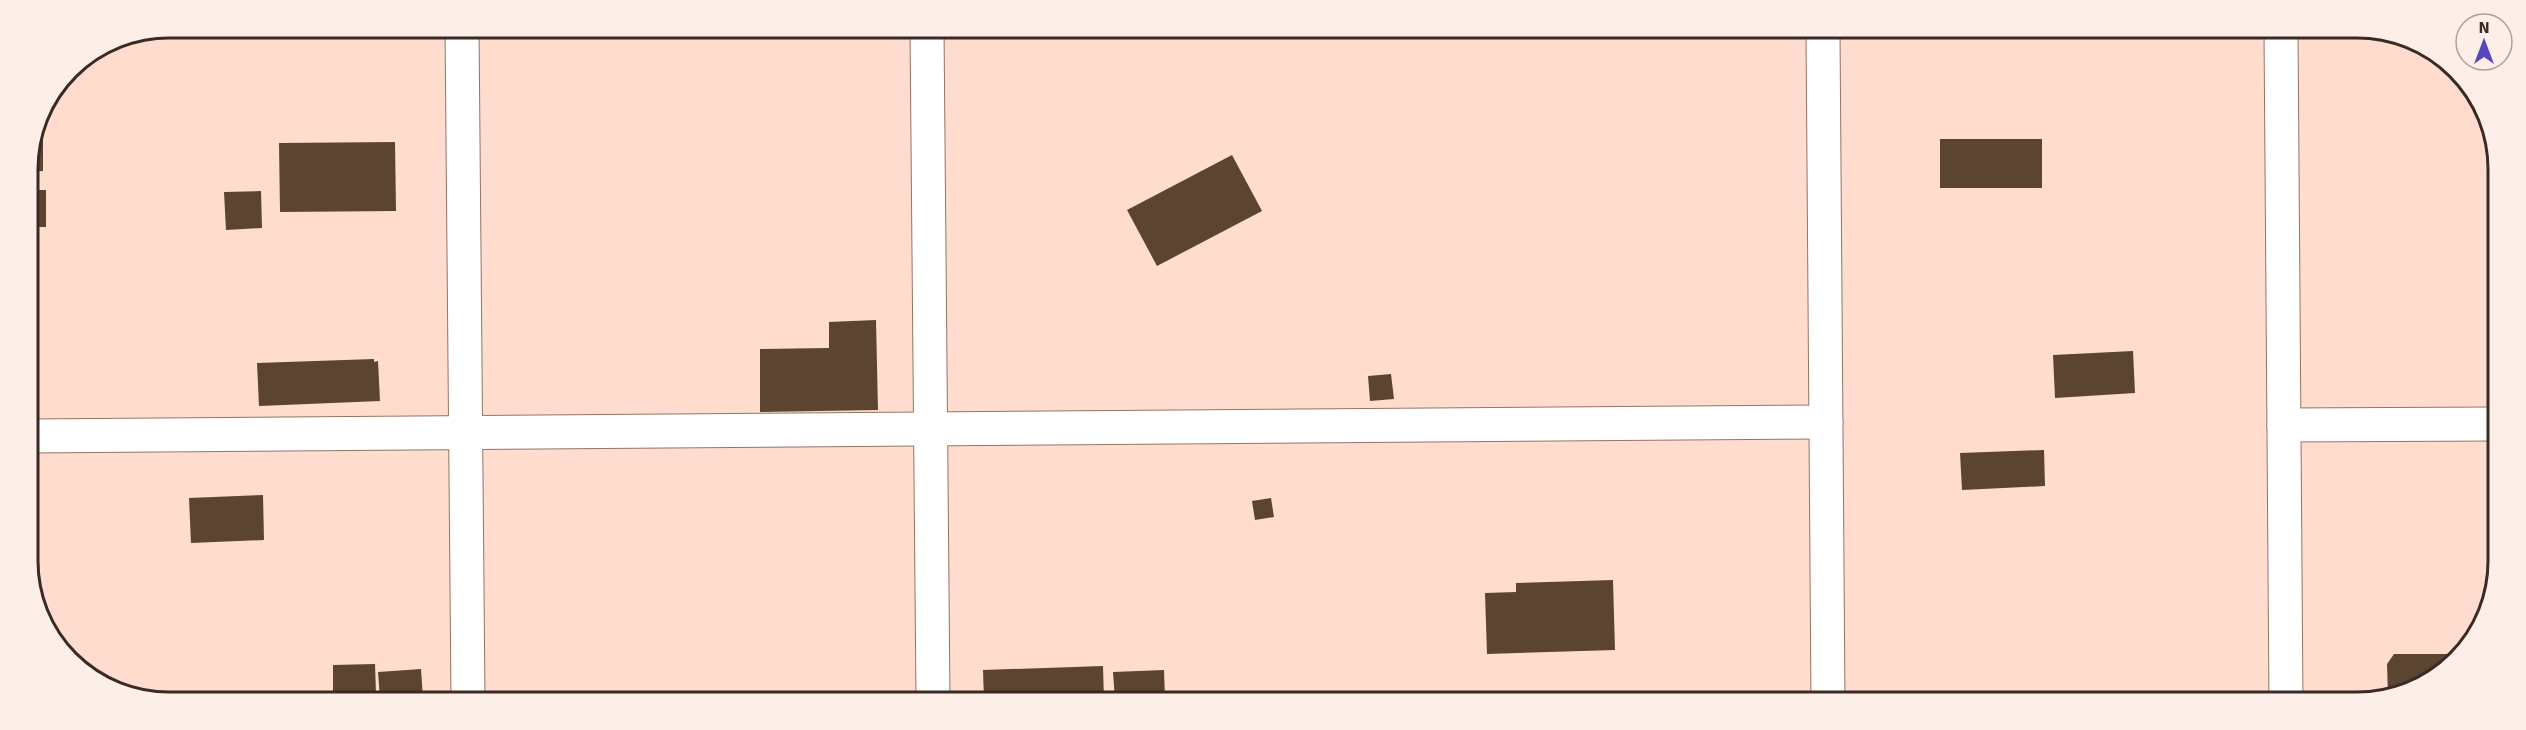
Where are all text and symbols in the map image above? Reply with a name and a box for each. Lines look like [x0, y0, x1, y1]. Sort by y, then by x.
north arrow [2454, 12, 2514, 72]
text: N [2478, 18, 2490, 38]

